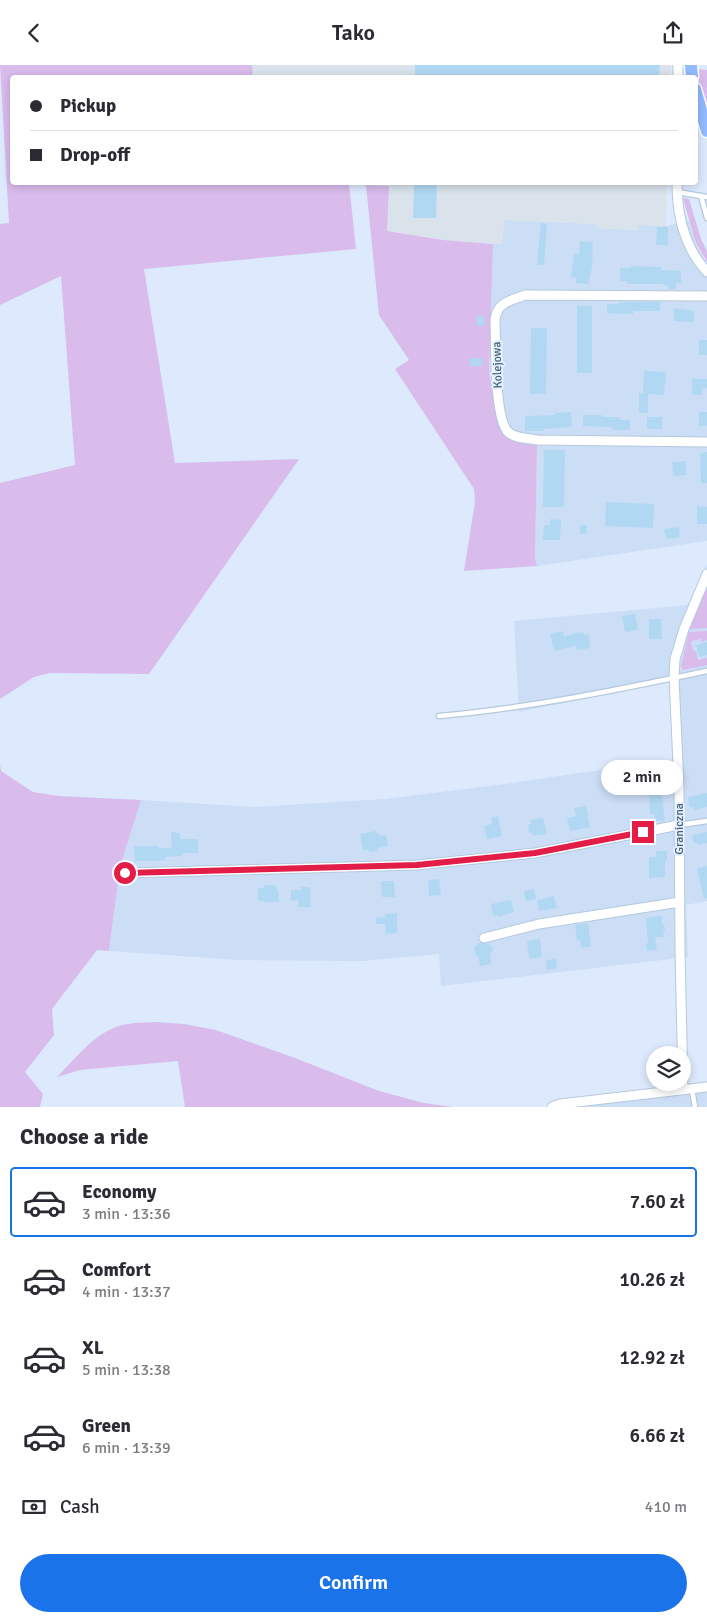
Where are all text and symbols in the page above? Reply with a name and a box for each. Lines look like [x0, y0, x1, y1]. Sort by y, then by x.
icon: back [20, 19, 48, 47]
text: Tako [332, 19, 375, 46]
icon: share [659, 19, 687, 47]
text: Pickup [60, 94, 116, 118]
text: Drop-off [60, 143, 130, 167]
street label: Kolejowa [489, 341, 506, 389]
callout: 2 min [602, 759, 684, 795]
text: 2 min [623, 767, 661, 787]
street label: Graniczna [672, 803, 687, 855]
route end [632, 821, 654, 843]
route start [114, 862, 136, 884]
map controls [646, 1046, 691, 1091]
button: layers [646, 1046, 691, 1091]
text: Choose a ride [20, 1123, 148, 1150]
icon: car [22, 1180, 67, 1225]
text: Economy [82, 1180, 156, 1204]
text: 7.60 zł [630, 1190, 685, 1214]
text: 3 min · 13:36 [82, 1204, 171, 1224]
icon: car [22, 1258, 67, 1303]
text: Comfort [82, 1258, 151, 1282]
text: 10.26 zł [619, 1268, 685, 1292]
text: 4 min · 13:37 [82, 1282, 171, 1302]
icon: car [22, 1336, 67, 1381]
text: XL [82, 1336, 104, 1360]
text: 12.92 zł [619, 1346, 685, 1370]
text: 5 min · 13:38 [82, 1360, 171, 1380]
icon: car [22, 1414, 67, 1459]
text: Green [82, 1414, 131, 1438]
text: 6.66 zł [630, 1424, 685, 1448]
text: 6 min · 13:39 [82, 1438, 171, 1458]
icon: cash [20, 1493, 48, 1521]
text: Cash [60, 1495, 100, 1519]
text: 410 m [645, 1497, 687, 1517]
button: Confirm [20, 1554, 687, 1612]

